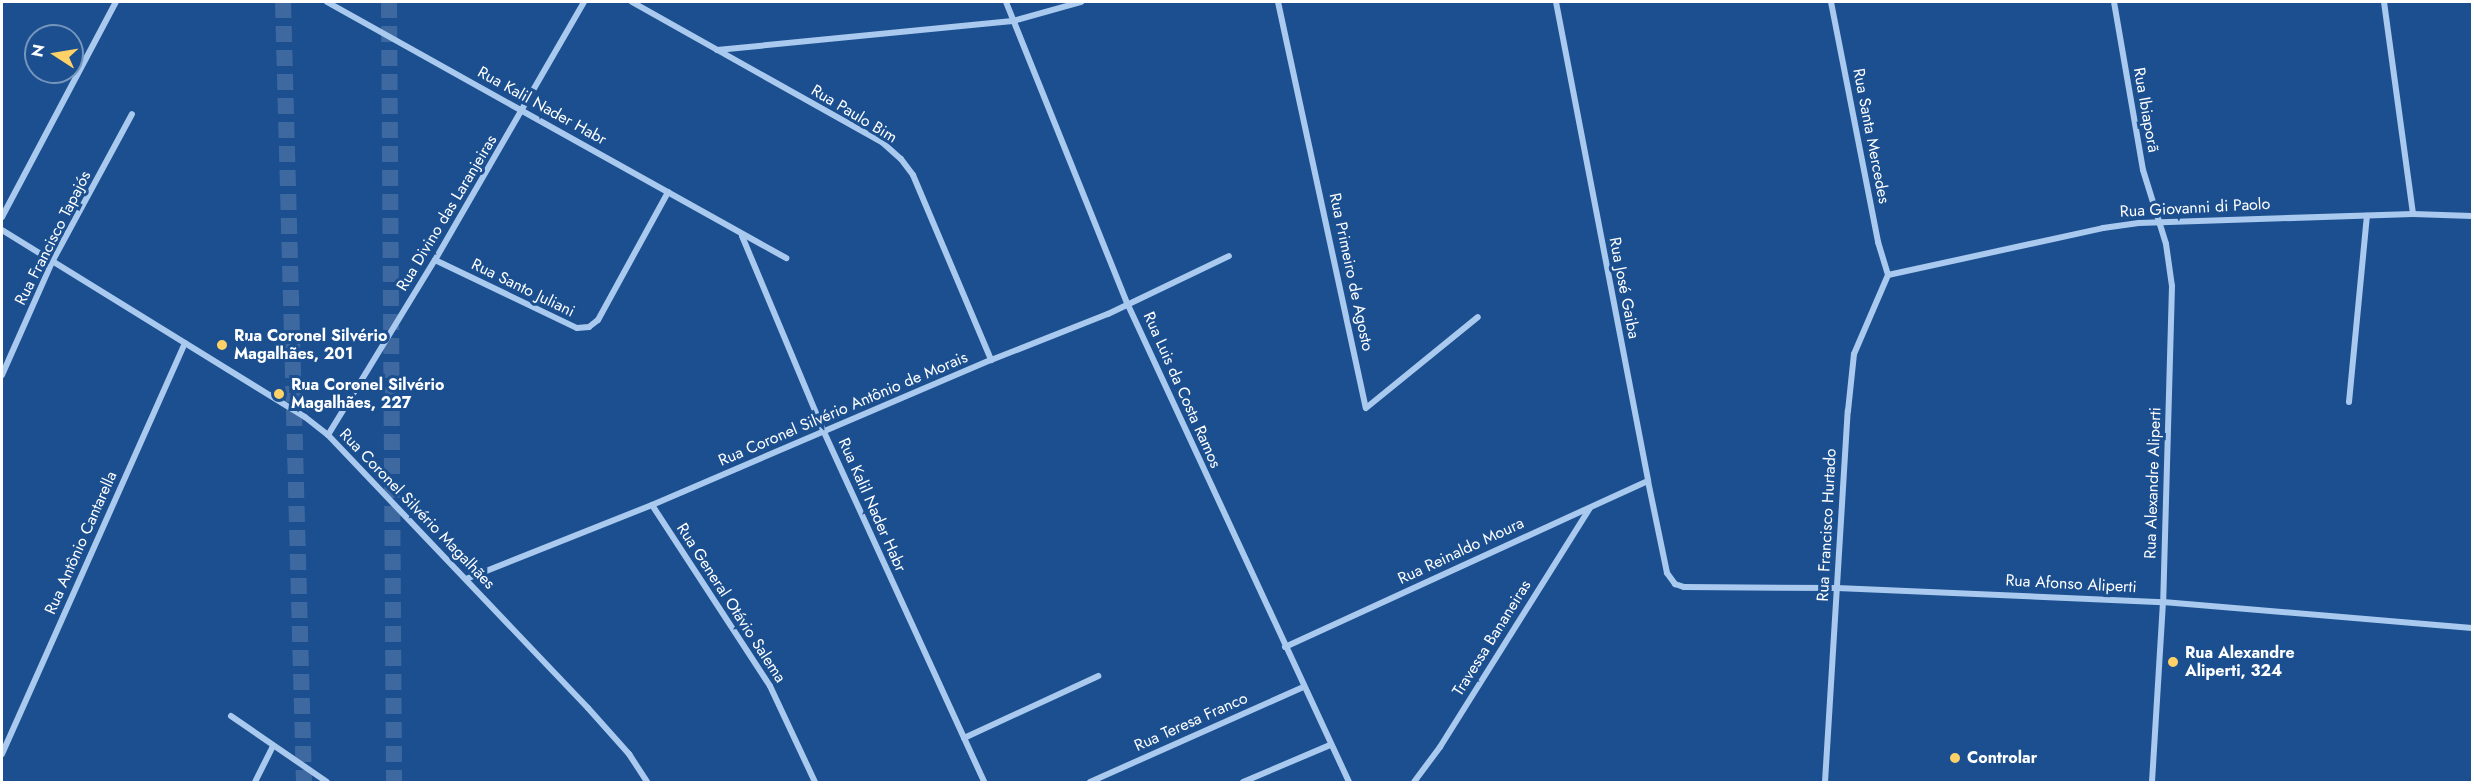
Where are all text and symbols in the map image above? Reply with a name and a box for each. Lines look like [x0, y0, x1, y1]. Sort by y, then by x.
north arrow [24, 24, 84, 84]
text: N [25, 42, 50, 59]
street label: Rua Kalil Nader Habr [474, 63, 610, 149]
street label: Rua Ibiaporã [2129, 66, 2163, 154]
street label: Rua Santa Mercedes [1848, 67, 1894, 205]
street label: Rua Paulo Bim [807, 81, 901, 147]
street label: Rua Divino das Laranjeiras [393, 132, 501, 294]
street label: Rua Francisco Tapajós [11, 168, 95, 308]
street label: Rua Primeiro de Agosto [1325, 191, 1377, 353]
street label: Rua Giovanni di Paolo [2119, 194, 2271, 222]
street label: Rua José Gaiba [1605, 236, 1643, 340]
street label: Rua Santo Juliani [468, 255, 578, 321]
street label: Rua Luis da Costa Ramos [1139, 309, 1225, 471]
place label: Rua Coronel Silvério Magalhães, 201 [234, 326, 387, 364]
marker: Rua Coronel Silvério Magalhães, 201 [215, 338, 229, 352]
street label: Rua Coronel Silvério Antônio de Morais [716, 348, 970, 470]
place label: Rua Coronel Silvério Magalhães, 227 [291, 375, 444, 413]
marker: Rua Coronel Silvério Magalhães, 227 [272, 387, 286, 401]
street label: Rua Alexandre Aliperti [2141, 407, 2165, 559]
street label: Rua Coronel Silvério Magalhães [335, 425, 499, 593]
street label: Rua Kalil Nader Habr [834, 435, 910, 575]
street label: Rua Francisco Hurtado [1813, 448, 1841, 602]
street label: Rua Antônio Cantarella [41, 468, 121, 618]
street label: Rua Reinaldo Moura [1395, 513, 1527, 589]
street label: Rua General Otávio Salema [672, 520, 790, 686]
street label: Rua Afonso Aliperti [2005, 571, 2137, 597]
street label: Travessa Bananeiras [1449, 577, 1535, 699]
place label: Rua Alexandre Aliperti, 324 [2185, 643, 2295, 681]
marker: Rua Alexandre Aliperti, 324 [2166, 655, 2180, 669]
street label: Rua Teresa Franco [1131, 688, 1251, 756]
place label: Controlar [1967, 748, 2037, 768]
marker: Controlar [1948, 751, 1962, 765]

